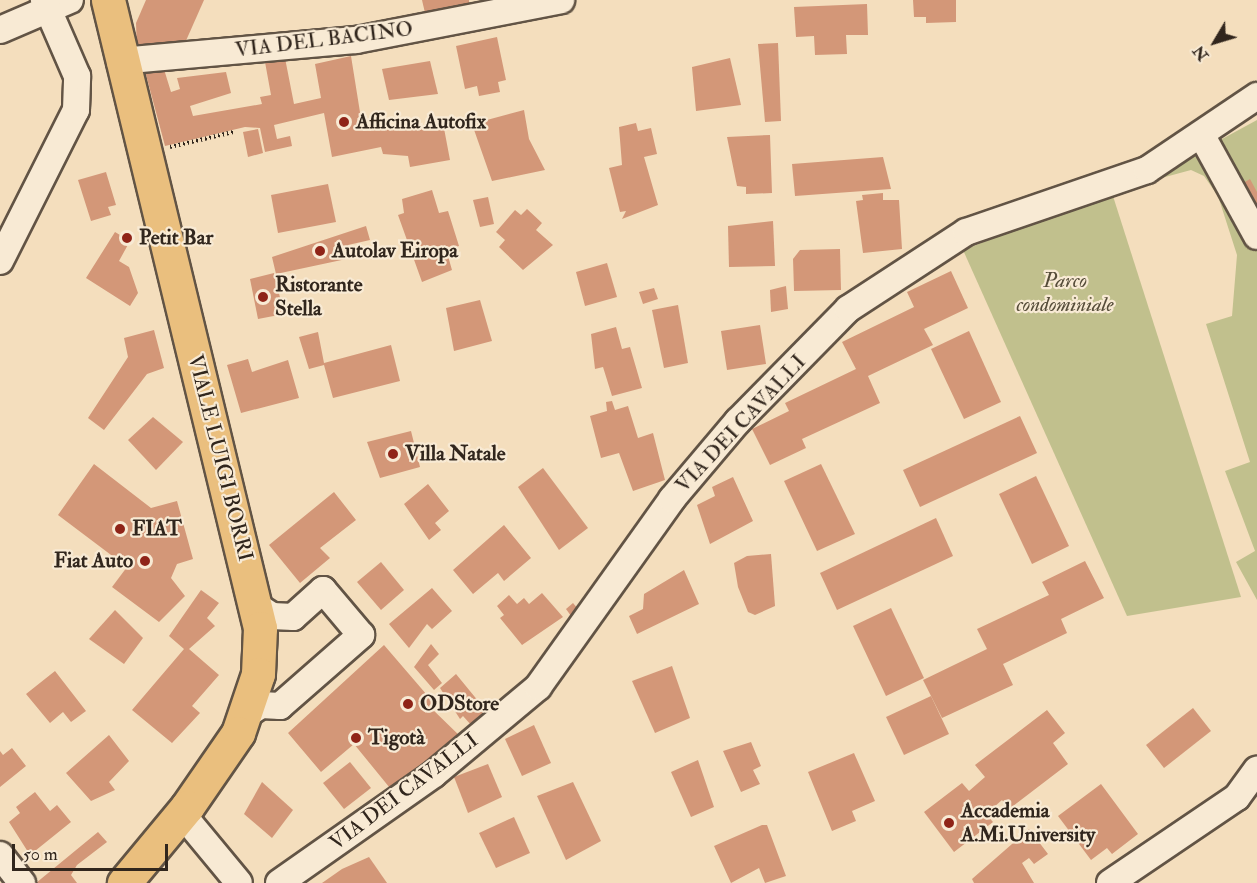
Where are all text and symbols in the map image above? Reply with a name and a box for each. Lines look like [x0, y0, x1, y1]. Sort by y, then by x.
north arrow [1185, 12, 1245, 72]
street label: VIA DEL BACINO [234, 17, 414, 63]
text: N [1189, 41, 1213, 65]
place label: Afficina Autofix [356, 109, 486, 135]
marker: Afficina Autofix [337, 115, 351, 129]
place label: Petit Bar [139, 225, 213, 251]
marker: Petit Bar [120, 231, 134, 245]
place label: Autolav Eiropa [332, 238, 458, 264]
marker: Autolav Eiropa [313, 244, 327, 258]
park label: Parco condominiale [1016, 268, 1114, 318]
place label: Ristorante Stella [275, 272, 362, 322]
marker: Ristorante Stella [256, 290, 270, 304]
street label: VIA DEI CAVALLI [671, 350, 811, 498]
street label: VIALE LUIGI BORRI [182, 352, 258, 564]
place label: Villa Natale [405, 441, 506, 467]
marker: Villa Natale [386, 447, 400, 461]
place label: FIAT [132, 516, 182, 542]
marker: FIAT [113, 522, 127, 536]
place label: Fiat Auto [54, 548, 133, 574]
marker: Fiat Auto [138, 554, 152, 568]
place label: ODStore [420, 691, 499, 717]
marker: ODStore [401, 697, 415, 711]
place label: Tigotà [368, 725, 425, 751]
street label: VIA DEI CAVALLI [325, 728, 483, 856]
marker: Tigotà [349, 731, 363, 745]
place label: Accademia A.Mi.University [961, 798, 1095, 848]
marker: Accademia A.Mi.University [942, 816, 956, 830]
scale bar [15, 832, 171, 870]
text: 50 m [23, 843, 58, 866]

